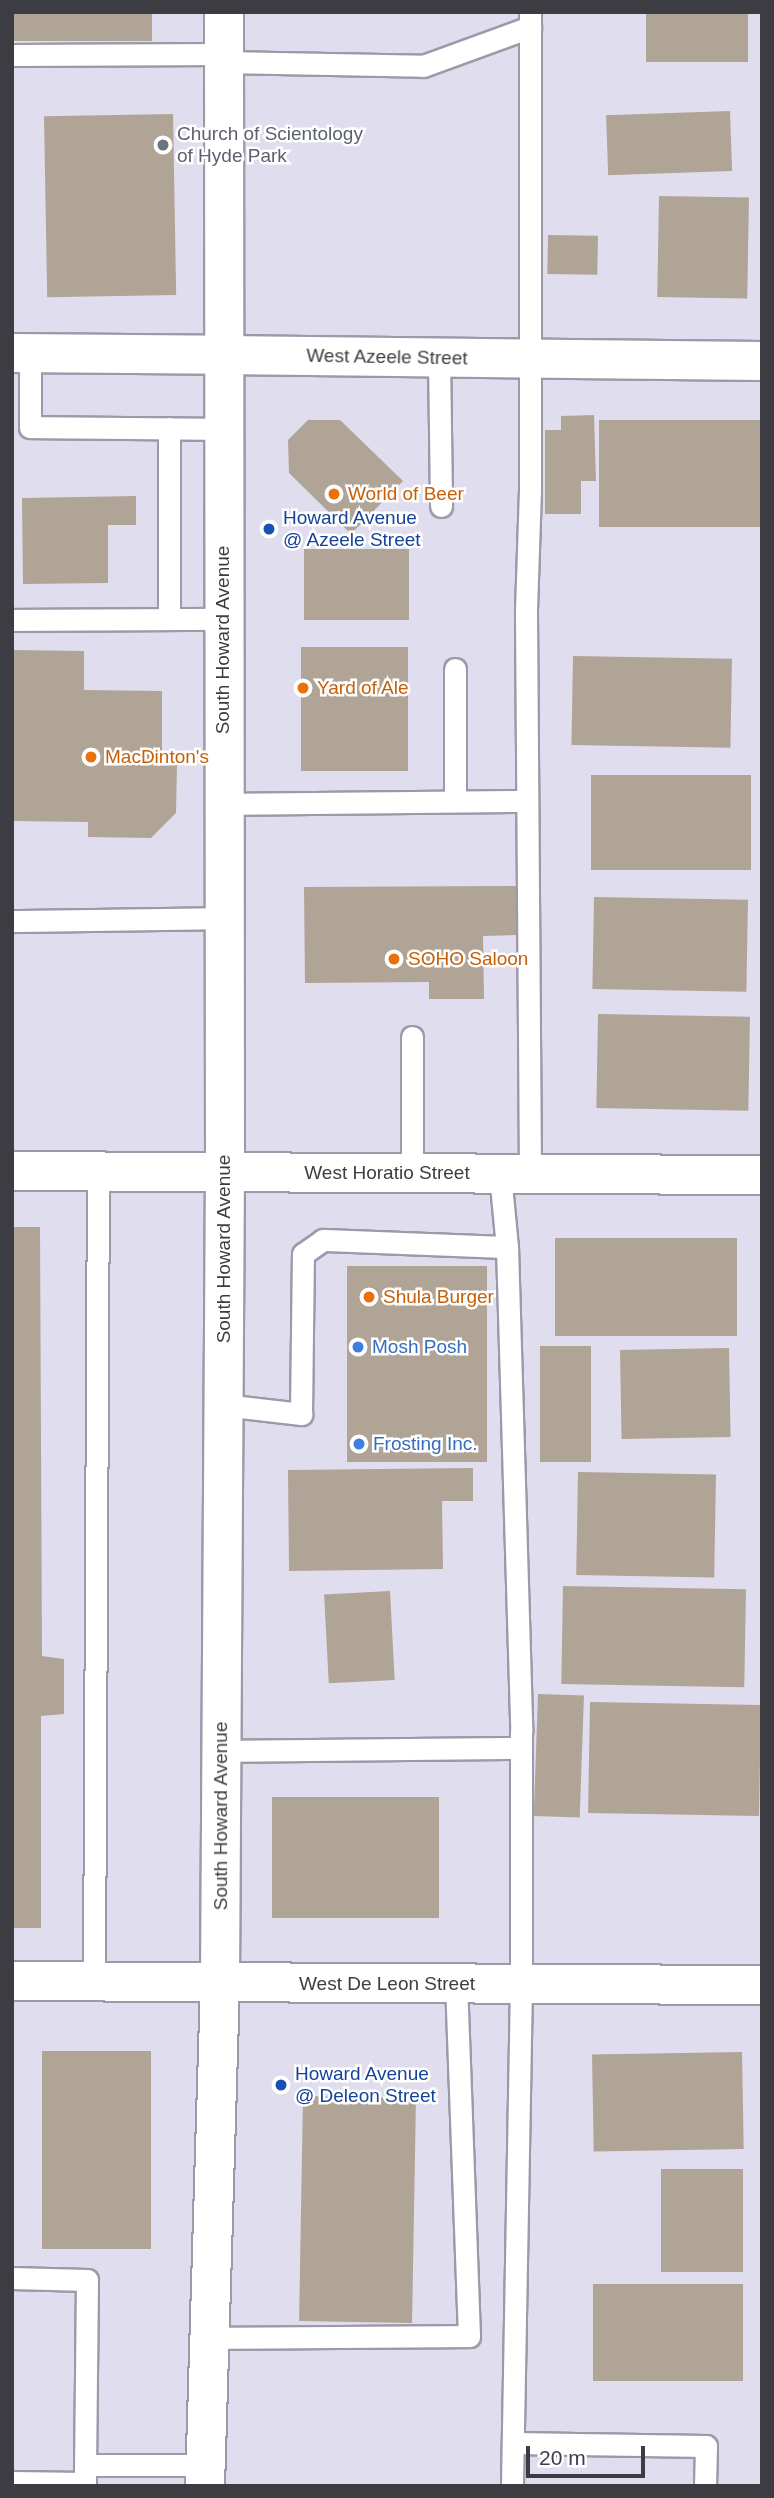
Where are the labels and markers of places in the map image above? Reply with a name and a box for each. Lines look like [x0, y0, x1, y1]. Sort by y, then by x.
place label: Church of Scientology of Hyde Park [177, 123, 363, 167]
marker: Church of Scientology of Hyde Park [155, 137, 171, 153]
place label: World of Beer [348, 483, 464, 505]
marker: World of Beer [326, 486, 342, 502]
place label: Howard Avenue @ Azeele Street [283, 507, 422, 551]
marker: Howard Avenue @ Azeele Street [261, 521, 277, 537]
place label: Yard of Ale [317, 677, 410, 699]
marker: Yard of Ale [295, 680, 311, 696]
place label: MacDinton's [105, 746, 209, 768]
marker: MacDinton's [83, 749, 99, 765]
place label: SOHO Saloon [408, 948, 528, 970]
marker: SOHO Saloon [386, 951, 402, 967]
place label: Shula Burger [383, 1286, 494, 1308]
marker: Shula Burger [361, 1289, 377, 1305]
place label: Mosh Posh [372, 1336, 467, 1358]
marker: Mosh Posh [350, 1339, 366, 1355]
place label: Frosting Inc. [373, 1433, 478, 1455]
marker: Frosting Inc. [351, 1436, 367, 1452]
place label: Howard Avenue @ Deleon Street [295, 2063, 436, 2107]
marker: Howard Avenue @ Deleon Street [273, 2077, 289, 2093]

